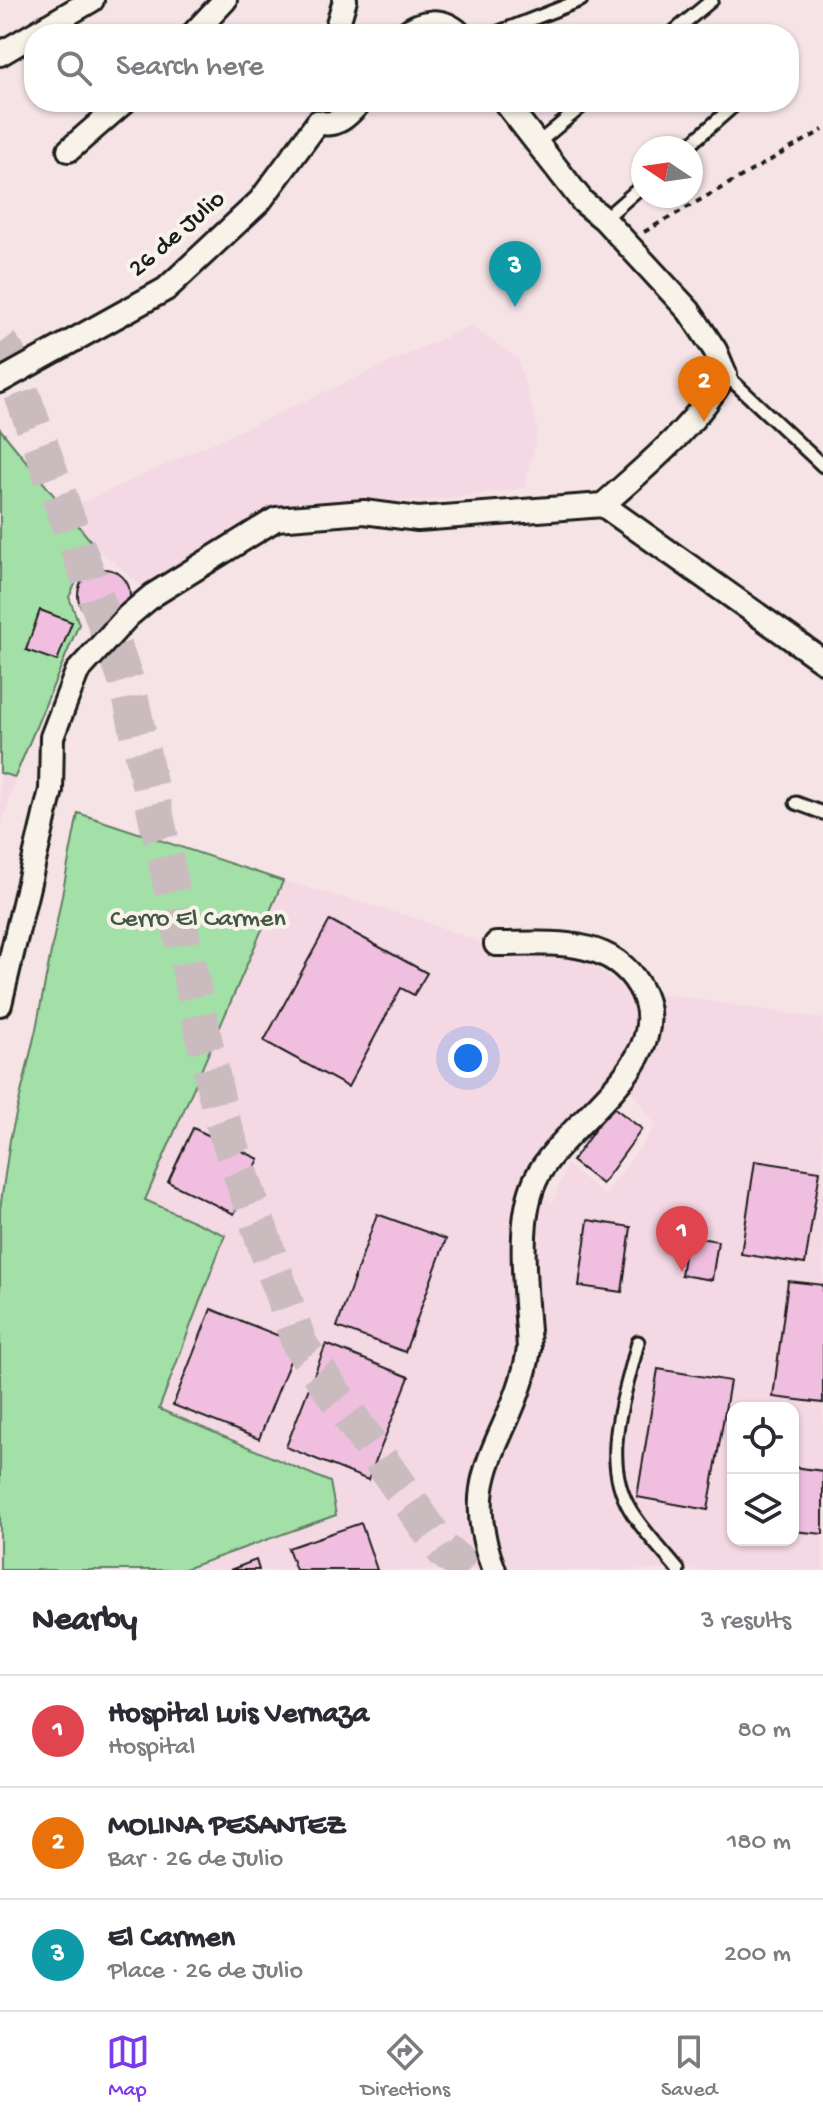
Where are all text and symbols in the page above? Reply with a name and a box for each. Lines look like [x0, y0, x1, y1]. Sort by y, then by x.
search box [24, 24, 799, 112]
icon: search [52, 46, 96, 90]
text: Search here [116, 51, 264, 86]
north arrow [631, 136, 703, 208]
street label: 26 de Julio [123, 185, 233, 285]
pin: 3 [489, 241, 541, 307]
pin: 2 [678, 356, 730, 422]
park label: Cerro El Carmen [110, 905, 286, 936]
your location [448, 1038, 488, 1078]
pin: 1 [656, 1206, 708, 1272]
map controls [727, 1402, 799, 1546]
button: locate [727, 1402, 799, 1474]
button: layers [727, 1474, 799, 1546]
text: Nearby [32, 1602, 137, 1642]
text: 3 results [701, 1607, 791, 1638]
text: Hospital Luis Vernaza [108, 1698, 369, 1733]
text: 1 [53, 1716, 63, 1747]
text: 80 m [737, 1716, 791, 1747]
text: Hospital [108, 1733, 195, 1764]
text: MOLINA PESANTEZ [108, 1810, 346, 1845]
text: 2 [52, 1828, 64, 1859]
text: 180 m [727, 1828, 791, 1859]
text: Bar · 26 de Julio [108, 1845, 283, 1876]
text: El Carmen [108, 1922, 235, 1957]
text: 3 [51, 1940, 65, 1971]
text: 200 m [724, 1940, 791, 1971]
text: Place · 26 de Julio [108, 1957, 303, 1988]
tab: Map [106, 2030, 150, 2104]
tab: Directions [361, 2030, 450, 2104]
tab: Saved [661, 2030, 717, 2104]

